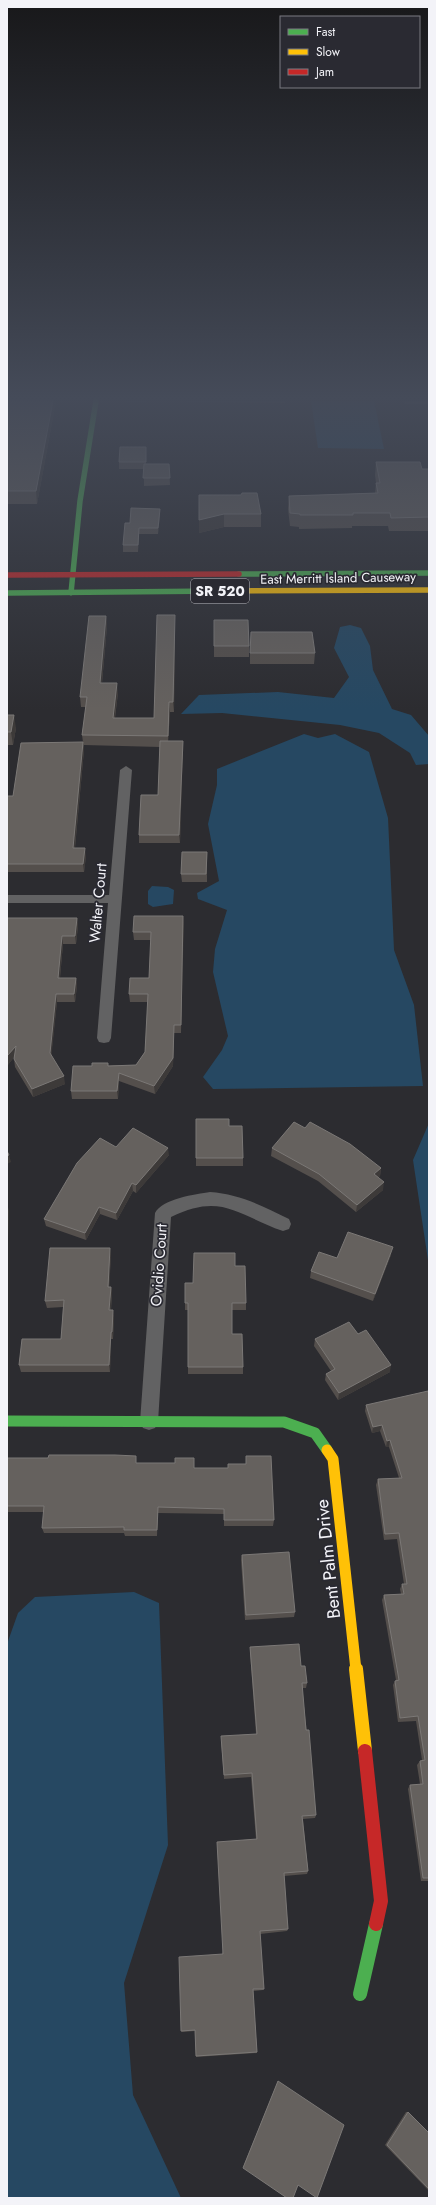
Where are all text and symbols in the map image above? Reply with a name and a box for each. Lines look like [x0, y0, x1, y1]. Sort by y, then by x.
legend [280, 16, 420, 88]
text: Fast [316, 23, 335, 41]
text: Slow [316, 43, 341, 61]
text: Jam [314, 63, 334, 81]
street label: East Merritt Island Causeway [260, 567, 416, 589]
road number: SR 520 [191, 579, 249, 603]
street label: Walter Court [84, 862, 112, 944]
street label: Ovidio Court [145, 1223, 173, 1307]
street label: Bent Palm Drive [309, 1498, 347, 1620]

